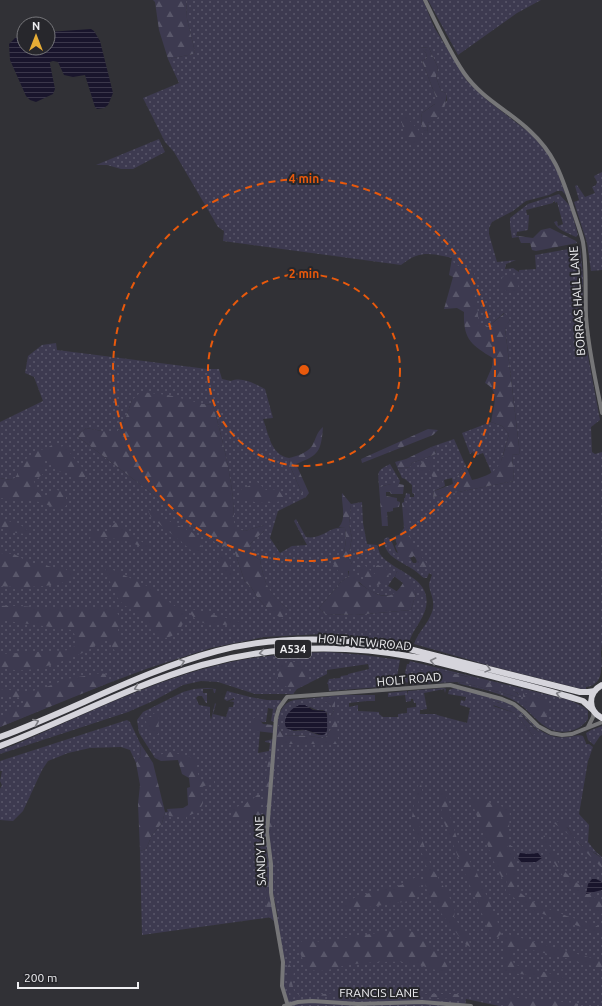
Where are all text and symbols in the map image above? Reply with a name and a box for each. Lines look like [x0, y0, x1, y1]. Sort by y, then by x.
north arrow [16, 16, 56, 56]
text: N [32, 20, 40, 32]
text: 4 min [289, 172, 319, 185]
street label: BORRAS HALL LANE [567, 245, 587, 356]
text: 2 min [289, 267, 319, 280]
centre of rings [297, 363, 311, 377]
street label: HOLT NEW ROAD [318, 631, 412, 653]
road number: A534 [275, 640, 311, 658]
one-way arrow [259, 648, 265, 657]
one-way arrow [178, 658, 185, 667]
one-way arrow [429, 658, 436, 666]
one-way arrow [484, 664, 491, 673]
street label: HOLT ROAD [376, 670, 442, 688]
one-way arrow [134, 683, 141, 691]
one-way arrow [555, 690, 562, 698]
one-way arrow [32, 719, 39, 727]
street label: SANDY LANE [252, 816, 268, 886]
scale bar [18, 964, 138, 990]
text: 200 m [24, 971, 57, 984]
street label: FRANCIS LANE [339, 986, 419, 999]

